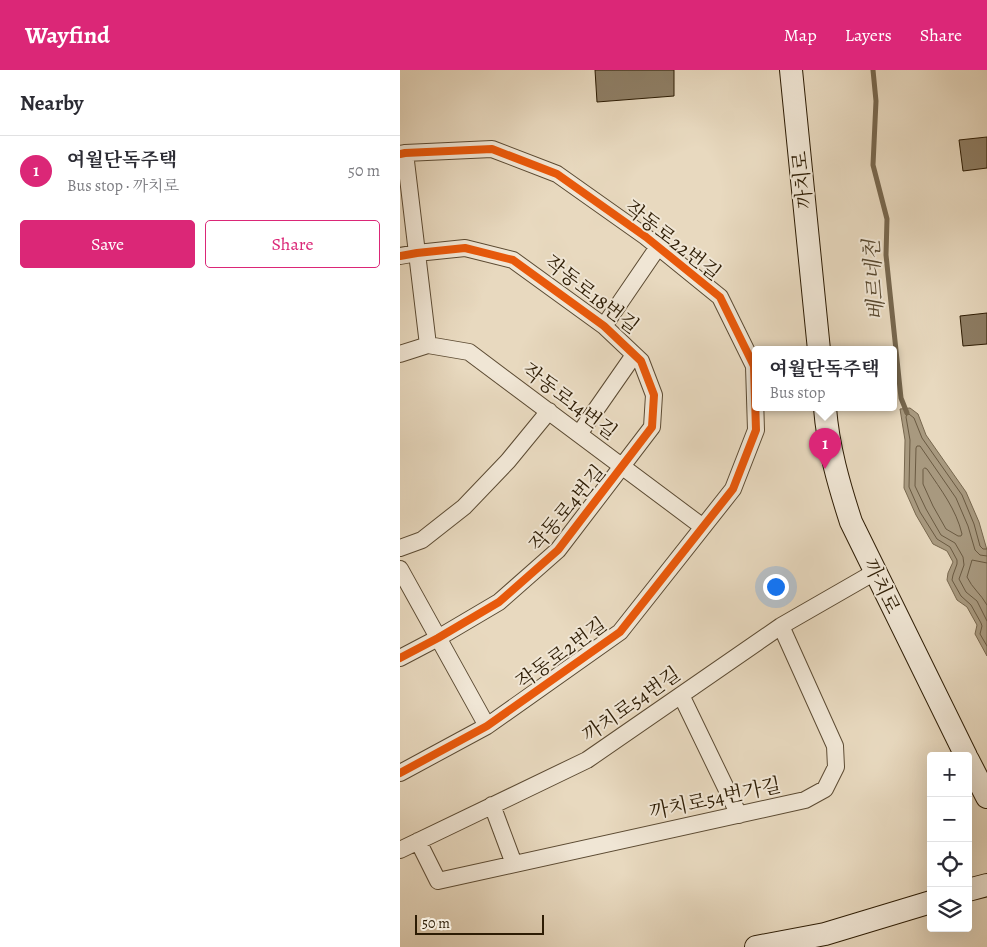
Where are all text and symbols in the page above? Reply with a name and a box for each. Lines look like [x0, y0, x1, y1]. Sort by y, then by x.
text: Wayfind [25, 19, 110, 51]
text: Map [784, 23, 817, 47]
text: Layers [845, 23, 892, 47]
text: Share [920, 23, 962, 47]
text: Nearby [20, 89, 83, 117]
text: 여월단독주택 [67, 147, 177, 173]
street label: 까치로 [786, 150, 819, 210]
text: 1 [33, 160, 39, 182]
text: 50 m [348, 160, 380, 182]
text: Bus stop · 까치로 [67, 175, 179, 197]
street label: 작동로22번길 [619, 194, 727, 287]
button: Save [20, 220, 195, 268]
button: Share [205, 220, 380, 268]
water label: 베르네천 [857, 237, 891, 321]
street label: 작동로18번길 [539, 249, 645, 340]
popup [752, 346, 897, 411]
text: 여월단독주택 [769, 356, 880, 382]
street label: 작동로14번길 [517, 357, 623, 446]
text: Bus stop [769, 382, 825, 404]
pin: 1 [809, 428, 841, 469]
street label: 작동로4번길 [523, 459, 612, 557]
street label: 까치로 [857, 554, 906, 618]
your location [763, 574, 789, 600]
street label: 작동로2번길 [510, 611, 612, 696]
street label: 까치로54번길 [577, 661, 686, 748]
map controls [927, 752, 972, 932]
button: + [927, 752, 972, 797]
street label: 까치로54번가길 [647, 771, 783, 826]
button: − [927, 797, 972, 842]
button: locate [927, 842, 972, 887]
button: layers [927, 887, 972, 932]
scale bar [415, 912, 544, 935]
text: 50 m [422, 914, 450, 933]

